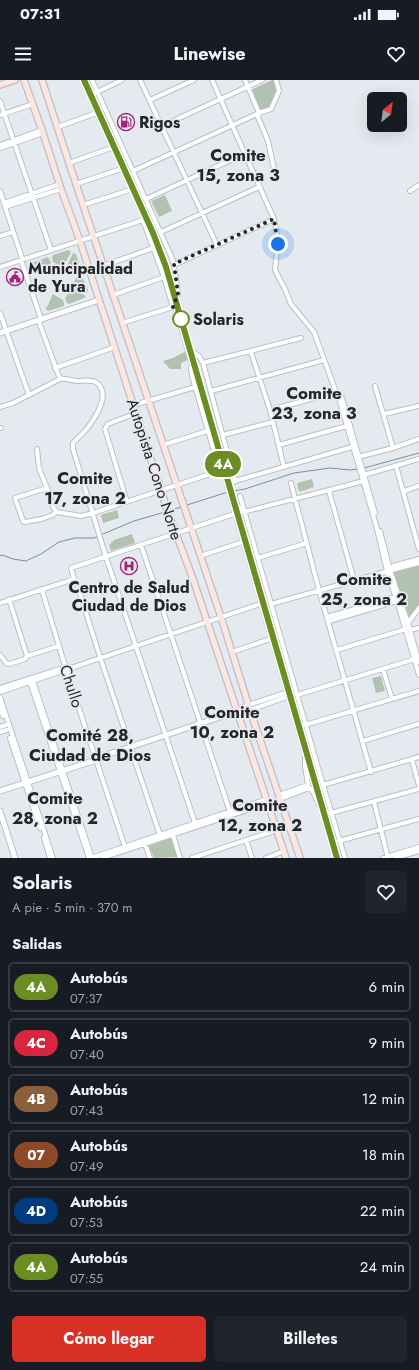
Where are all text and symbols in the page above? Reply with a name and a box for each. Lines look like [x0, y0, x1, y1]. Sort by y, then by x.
text: 07:31 [20, 3, 61, 25]
text: Linewise [173, 41, 246, 67]
icon: menu [12, 43, 34, 65]
icon: heart [385, 43, 407, 65]
north arrow [367, 92, 407, 132]
map controls [367, 92, 407, 132]
place label: Rigos [139, 111, 180, 134]
fuel station icon: Rigos [116, 112, 136, 132]
district label: Comite 15, zona 3 [196, 143, 280, 187]
your location [268, 234, 288, 254]
place label: Municipalidad de Yura [28, 257, 133, 298]
public building icon: Municipalidad de Yura [5, 267, 25, 287]
place label: Solaris [193, 308, 244, 331]
marker: Solaris [172, 310, 190, 328]
district label: Comite 23, zona 3 [271, 381, 357, 425]
street label: Autopista Cono Norte [121, 395, 188, 543]
line badge: 4A [205, 451, 241, 477]
text: 4A [213, 454, 233, 474]
district label: Comite 17, zona 2 [44, 466, 126, 510]
hospital icon: Centro de Salud Ciudad de Dios [119, 556, 139, 576]
district label: Comite 25, zona 2 [321, 567, 407, 611]
place label: Centro de Salud Ciudad de Dios [68, 576, 190, 617]
street label: Chullo [54, 662, 89, 711]
district label: Comite 10, zona 2 [190, 700, 274, 744]
district label: Comité 28, Ciudad de Dios [29, 723, 151, 767]
district label: Comite 28, zona 2 [12, 786, 98, 830]
district label: Comite 12, zona 2 [218, 793, 302, 837]
text: Solaris [12, 869, 72, 896]
button: heart [365, 871, 407, 913]
text: A pie · 5 min · 370 m [12, 898, 133, 917]
text: Salidas [12, 933, 62, 955]
text: Autobús [70, 967, 128, 989]
text: 6 min [368, 976, 405, 998]
text: 4A [26, 977, 46, 997]
text: 07:37 [70, 989, 102, 1008]
text: Autobús [70, 1023, 128, 1045]
text: 9 min [368, 1032, 405, 1054]
text: 4C [26, 1033, 46, 1053]
text: 07:40 [70, 1045, 104, 1064]
text: Autobús [70, 1079, 128, 1101]
text: 12 min [362, 1088, 405, 1110]
text: 4B [26, 1089, 46, 1109]
text: 07:43 [70, 1101, 103, 1120]
text: Autobús [70, 1135, 128, 1157]
text: 18 min [362, 1144, 405, 1166]
text: 07 [27, 1145, 45, 1165]
text: 07:49 [70, 1157, 104, 1176]
text: Autobús [70, 1191, 128, 1213]
text: 22 min [360, 1200, 405, 1222]
text: 4D [26, 1201, 46, 1221]
text: 07:53 [70, 1213, 103, 1232]
text: Autobús [70, 1247, 128, 1269]
text: 24 min [360, 1256, 405, 1278]
text: 4A [26, 1257, 46, 1277]
text: 07:55 [70, 1269, 103, 1288]
button: Cómo llegar [12, 1316, 206, 1362]
button: Billetes [214, 1316, 407, 1362]

